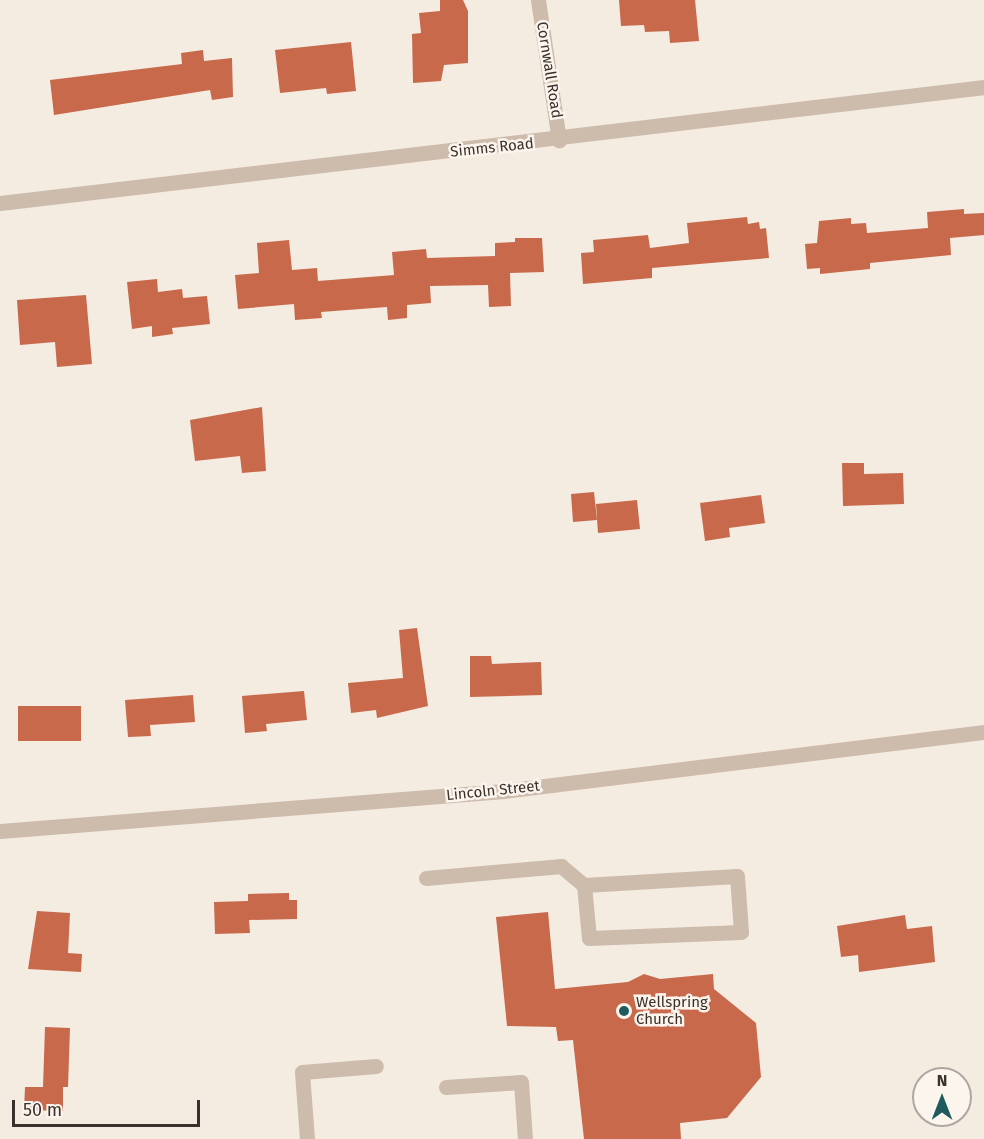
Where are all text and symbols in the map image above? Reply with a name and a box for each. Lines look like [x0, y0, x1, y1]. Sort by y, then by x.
street label: Cornwall Road [532, 21, 566, 119]
street label: Simms Road [449, 135, 535, 161]
street label: Lincoln Street [445, 777, 541, 805]
place label: Wellspring Church [636, 993, 708, 1028]
marker: Wellspring Church [617, 1004, 631, 1018]
north arrow [912, 1067, 972, 1127]
text: N [937, 1071, 947, 1090]
scale bar [15, 1088, 202, 1126]
text: 50 m [23, 1099, 62, 1121]

